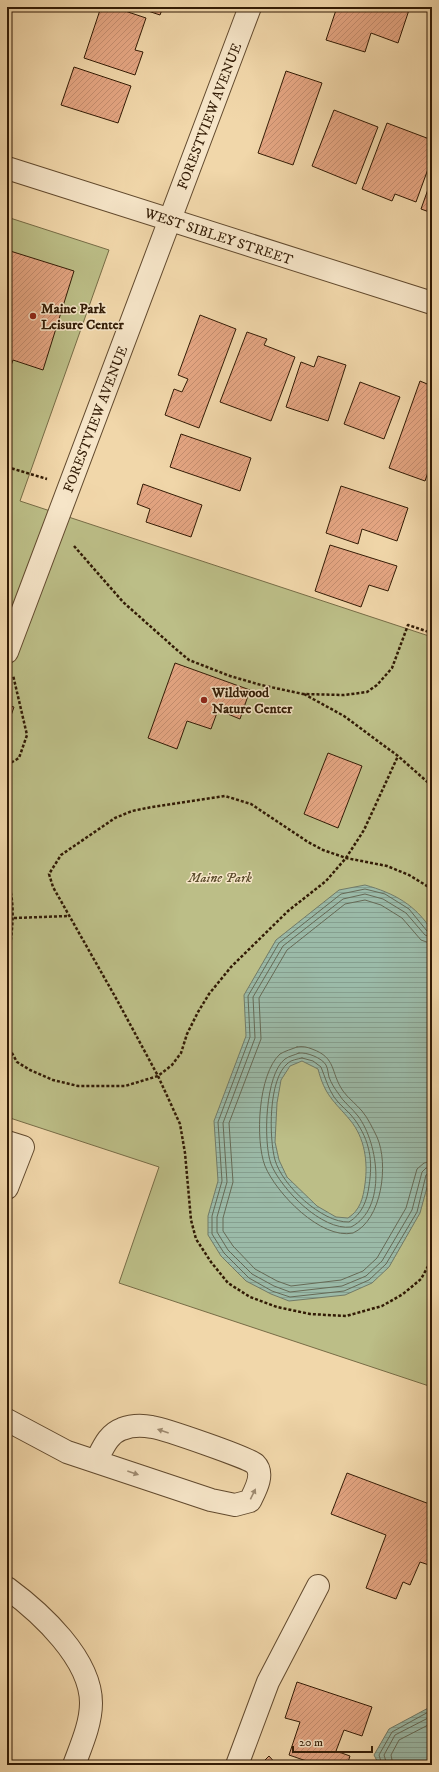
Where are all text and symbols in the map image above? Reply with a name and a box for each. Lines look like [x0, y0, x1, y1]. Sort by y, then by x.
street label: FORESTVIEW AVENUE [174, 40, 246, 192]
street label: WEST SIBLEY STREET [141, 204, 296, 270]
place label: Maine Park Leisure Center [41, 300, 125, 334]
marker: Maine Park Leisure Center [28, 311, 38, 321]
street label: FORESTVIEW AVENUE [60, 343, 132, 495]
place label: Wildwood Nature Center [211, 684, 293, 718]
marker: Wildwood Nature Center [199, 695, 209, 705]
park label: Maine Park [187, 869, 252, 887]
one-way arrow [157, 1427, 169, 1433]
one-way arrow [128, 1471, 140, 1477]
one-way arrow [250, 1488, 257, 1500]
scale bar [293, 1728, 372, 1754]
text: 20 m [299, 1735, 323, 1750]

